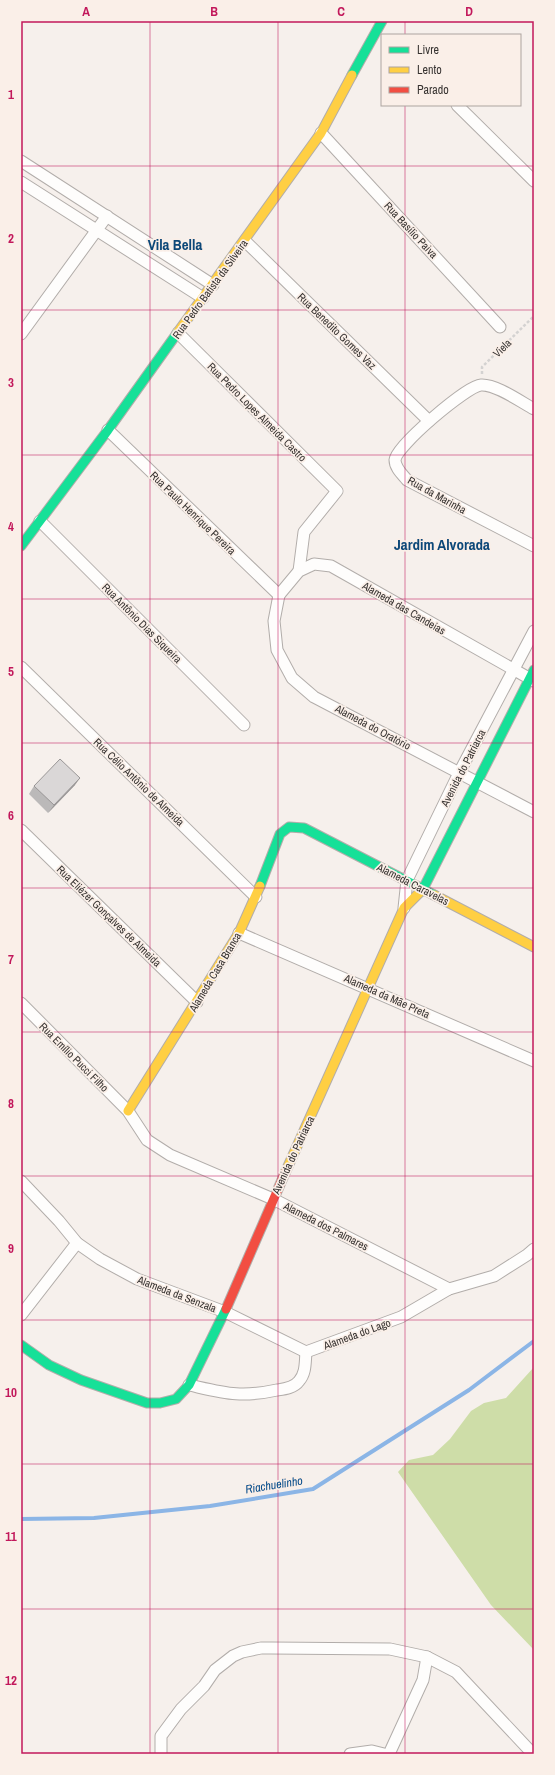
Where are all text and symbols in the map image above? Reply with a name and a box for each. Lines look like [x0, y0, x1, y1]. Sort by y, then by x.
text: A [82, 3, 90, 20]
text: B [210, 3, 218, 20]
text: C [337, 3, 345, 20]
text: D [465, 3, 473, 20]
legend [381, 34, 521, 106]
text: Livre [417, 42, 439, 58]
text: Lento [417, 62, 442, 78]
text: Parado [417, 82, 449, 98]
text: 1 [8, 86, 14, 103]
street label: Rua Basílio Paiva [381, 199, 441, 261]
text: 2 [8, 230, 14, 247]
district label: Vila Bella [148, 234, 202, 255]
street label: Rua Pedro Batista da Silveira [169, 237, 251, 341]
street label: Rua Benedito Gomes Vaz [295, 290, 380, 373]
street label: Viela [490, 336, 514, 360]
street label: Rua Pedro Lopes Almeida Castro [205, 360, 309, 464]
text: 3 [8, 374, 14, 391]
street label: Rua Paulo Henrique Pereira [147, 468, 239, 558]
street label: Rua da Marinha [405, 473, 469, 517]
text: 4 [8, 518, 14, 535]
district label: Jardim Alvorada [394, 534, 490, 555]
street label: Alameda das Candeias [359, 578, 449, 638]
street label: Rua Antônio Dias Siqueira [99, 580, 185, 666]
text: 5 [8, 663, 14, 680]
street label: Alameda do Oratório [332, 701, 413, 753]
street label: Avenida do Patriarca [437, 727, 488, 810]
street label: Rua Célio Antônio de Almeida [91, 735, 187, 829]
text: 6 [8, 807, 14, 824]
street label: Alameda Caravelas [374, 859, 452, 908]
street label: Rua Eliézer Gonçalves de Almeida [54, 862, 164, 970]
street label: Alameda Casa Branca [185, 930, 244, 1015]
text: 7 [8, 951, 14, 968]
street label: Alameda da Mãe Preta [341, 970, 432, 1021]
street label: Rua Emílio Pucci Filho [36, 1019, 112, 1095]
text: 8 [8, 1095, 14, 1112]
street label: Avenida do Patriarca [268, 1114, 317, 1197]
street label: Alameda dos Palmares [280, 1198, 371, 1254]
text: 9 [8, 1240, 14, 1257]
street label: Alameda da Senzala [135, 1272, 218, 1315]
street label: Alameda do Lago [320, 1315, 393, 1353]
text: 10 [5, 1384, 17, 1401]
water label: Riachuelinho [244, 1472, 304, 1497]
text: 11 [5, 1528, 17, 1545]
text: 12 [5, 1672, 17, 1689]

